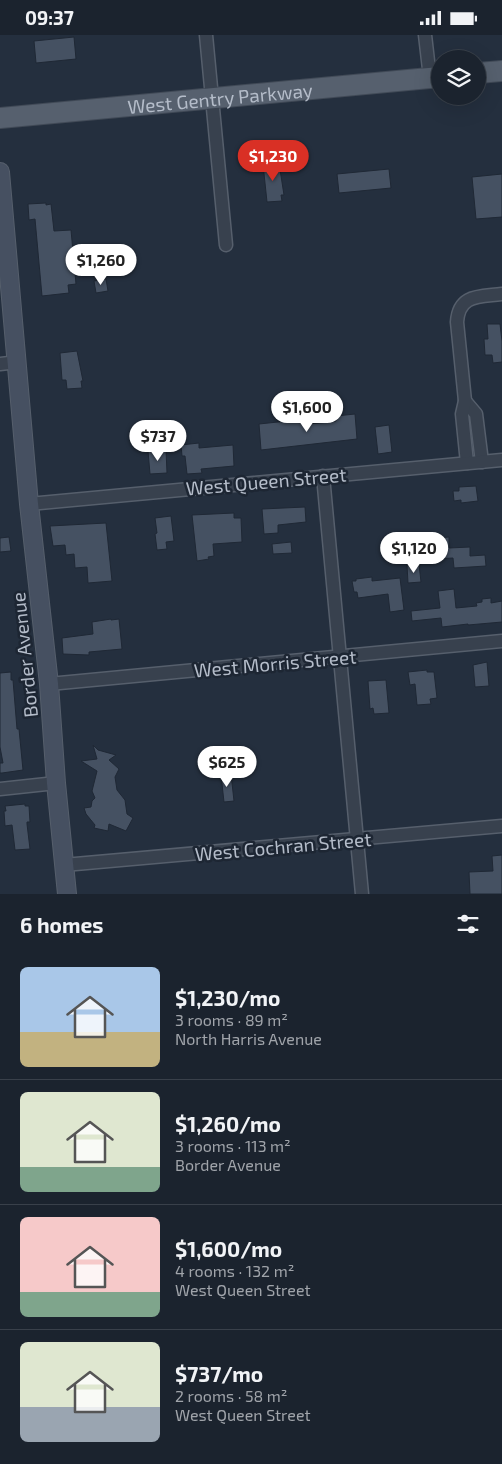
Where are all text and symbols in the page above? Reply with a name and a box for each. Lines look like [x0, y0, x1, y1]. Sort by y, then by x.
text: 09:37 [25, 6, 74, 29]
map controls [431, 50, 486, 105]
button: layers [431, 50, 486, 105]
street label: West Gentry Parkway [126, 77, 314, 118]
pin: $1,230 [232, 139, 314, 182]
text: $1,230 [249, 146, 297, 165]
pin: $1,260 [60, 243, 142, 286]
text: $1,260 [77, 250, 125, 269]
pin: $1,600 [266, 391, 348, 433]
text: $1,600 [282, 397, 332, 416]
pin: $737 [128, 419, 188, 462]
text: $737 [140, 426, 176, 445]
street label: West Queen Street [185, 463, 347, 499]
pin: $1,120 [373, 531, 455, 574]
text: $1,120 [391, 538, 437, 557]
street label: Border Avenue [6, 591, 42, 719]
street label: West Morris Street [193, 644, 357, 682]
pin: $625 [197, 745, 257, 788]
text: $625 [209, 752, 245, 771]
street label: West Cochran Street [194, 827, 372, 865]
icon: filters [454, 910, 482, 938]
text: 6 homes [20, 912, 103, 937]
text: $1,230/mo [175, 985, 281, 1010]
icon: home [60, 987, 120, 1047]
text: 3 rooms · 89 m² [175, 1010, 288, 1029]
text: North Harris Avenue [175, 1029, 322, 1048]
text: $1,260/mo [175, 1111, 281, 1136]
icon: home [60, 1112, 120, 1172]
text: 3 rooms · 113 m² [175, 1136, 291, 1155]
text: Border Avenue [175, 1155, 281, 1174]
text: $1,600/mo [175, 1236, 282, 1261]
icon: home [60, 1237, 120, 1297]
text: 4 rooms · 132 m² [175, 1261, 294, 1280]
text: West Queen Street [175, 1280, 311, 1299]
text: $737/mo [175, 1361, 263, 1386]
icon: home [60, 1362, 120, 1422]
text: 2 rooms · 58 m² [175, 1386, 288, 1405]
text: West Queen Street [175, 1405, 311, 1424]

